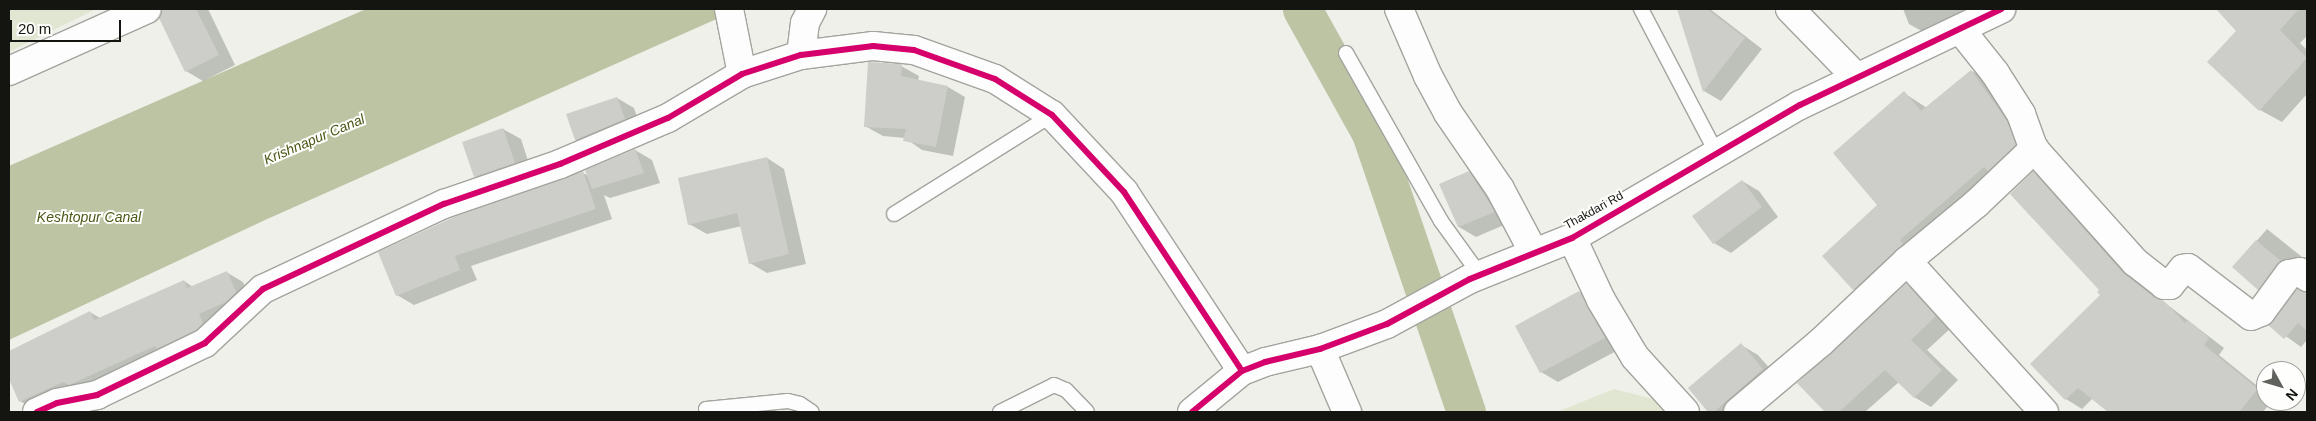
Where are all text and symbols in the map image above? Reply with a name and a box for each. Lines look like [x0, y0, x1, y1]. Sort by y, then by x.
scale bar [12, 10, 124, 42]
text: 20 m [18, 20, 51, 37]
water label: Krishnapur Canal [261, 110, 367, 168]
street label: Thakdari Rd [1562, 189, 1626, 233]
water label: Keshtopur Canal [37, 209, 141, 225]
north arrow [2256, 361, 2306, 411]
text: N [2282, 386, 2301, 404]

